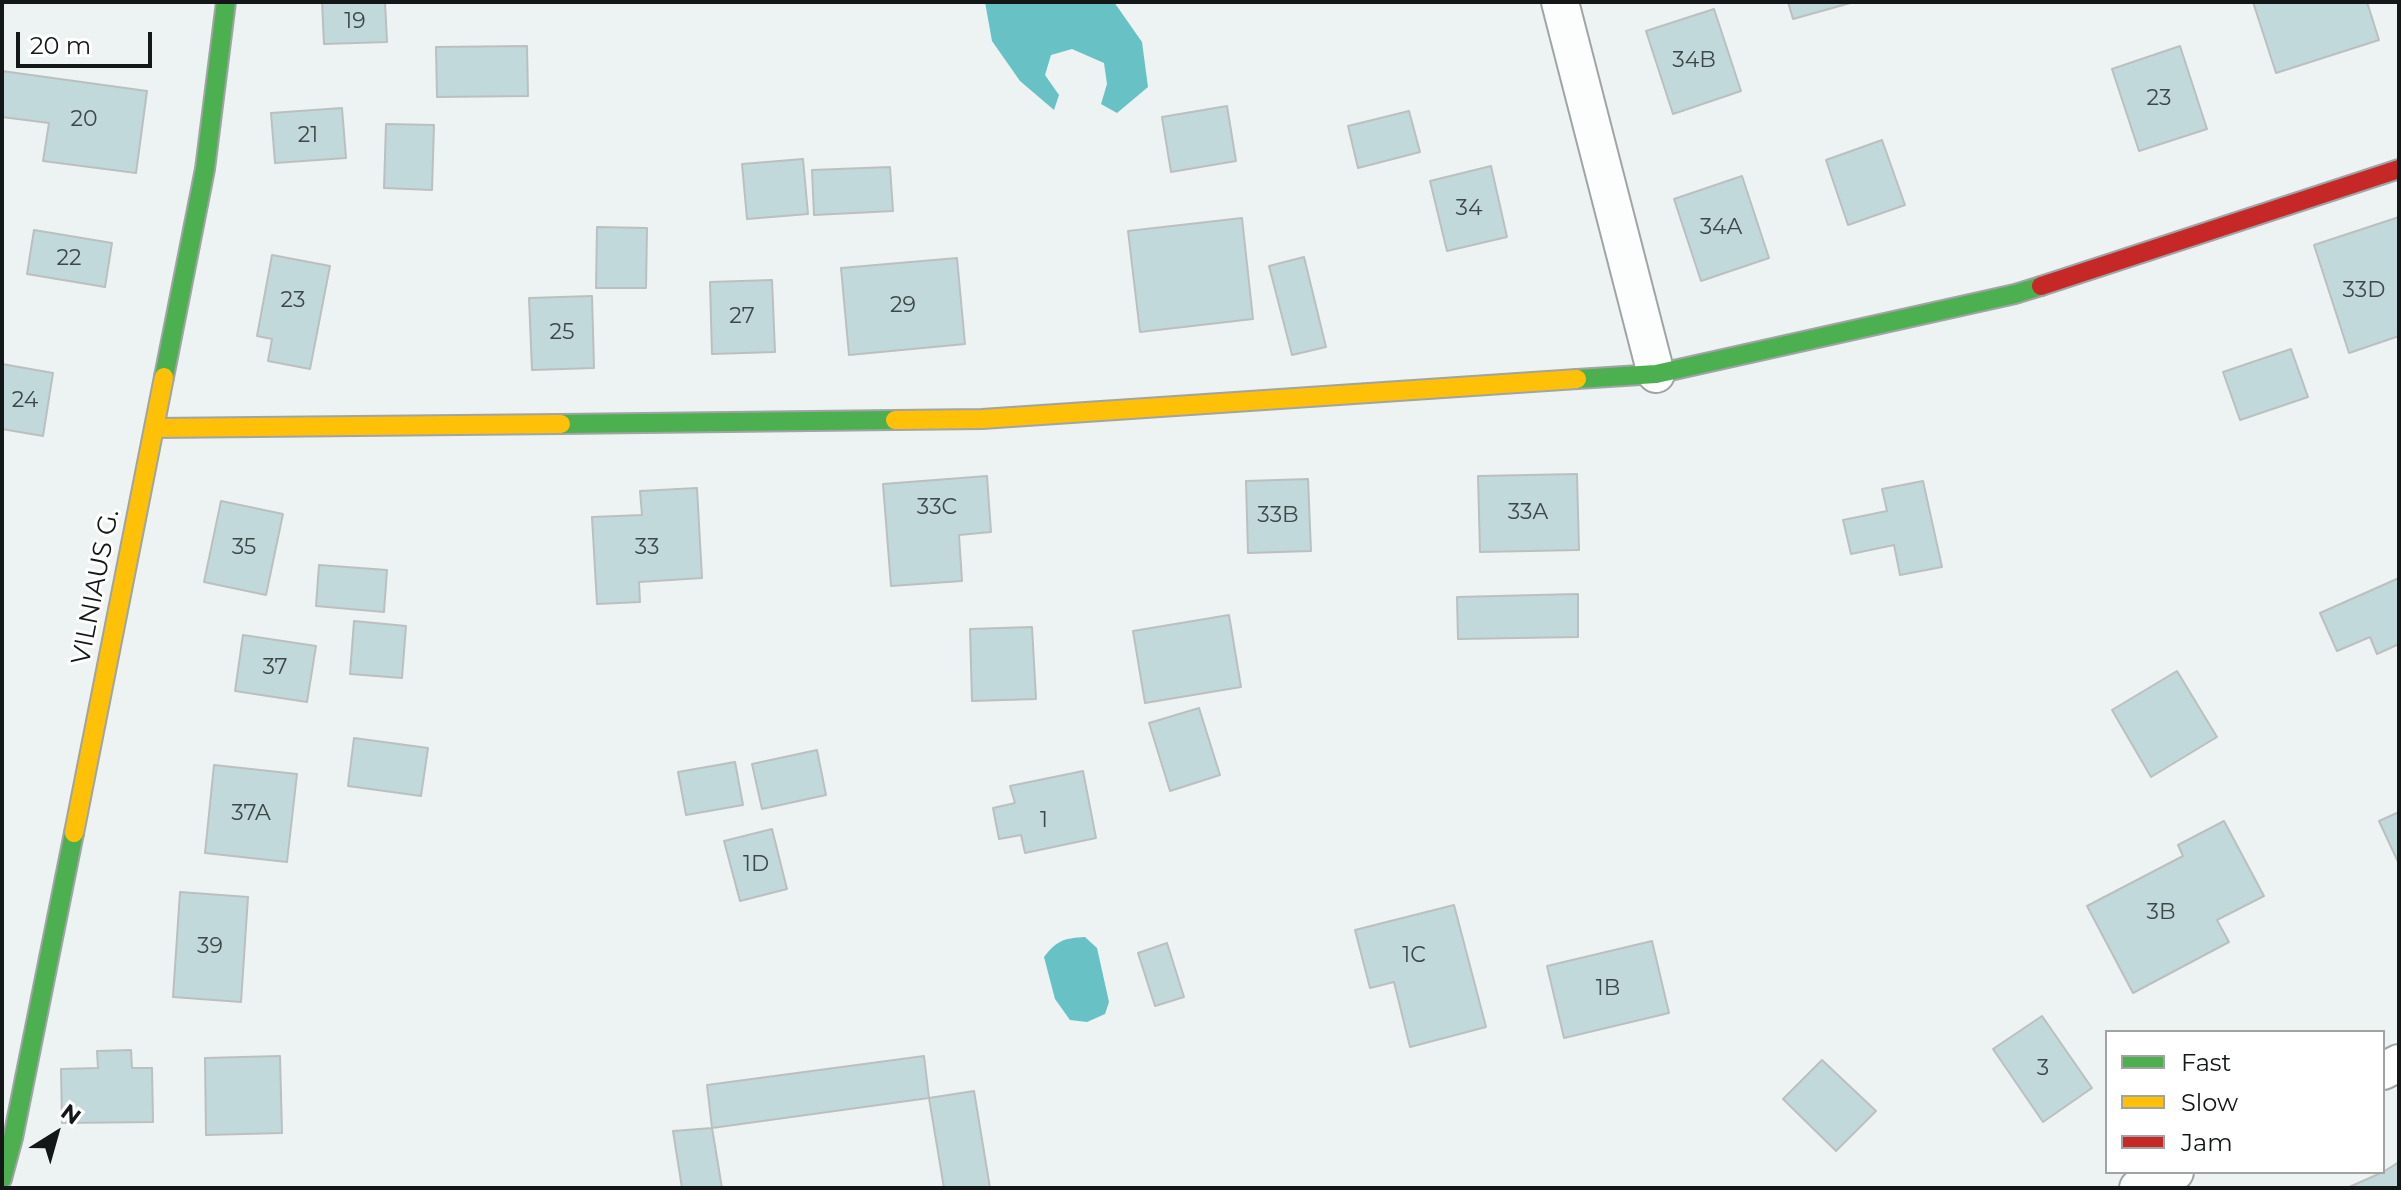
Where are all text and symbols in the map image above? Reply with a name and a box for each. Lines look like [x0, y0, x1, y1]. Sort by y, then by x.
house number: 19 [344, 9, 366, 35]
scale bar [20, 16, 156, 66]
text: 20 m [30, 31, 91, 60]
house number: 34B [1672, 48, 1716, 74]
house number: 23 [2147, 86, 2171, 112]
house number: 20 [70, 107, 98, 133]
house number: 21 [298, 123, 318, 149]
house number: 34 [1456, 196, 1482, 222]
house number: 34A [1700, 215, 1742, 241]
house number: 22 [57, 246, 81, 272]
house number: 33D [2343, 278, 2385, 304]
house number: 23 [281, 288, 305, 314]
house number: 29 [890, 293, 916, 319]
house number: 27 [729, 304, 755, 330]
house number: 25 [550, 320, 574, 346]
house number: 24 [12, 388, 38, 414]
house number: 33C [917, 495, 957, 521]
house number: 33A [1508, 500, 1548, 526]
house number: 33B [1257, 503, 1299, 529]
street label: VILNIAUS G. [66, 507, 126, 667]
house number: 35 [232, 535, 256, 561]
house number: 33 [635, 535, 659, 561]
house number: 37 [262, 655, 288, 681]
house number: 37A [231, 801, 271, 827]
house number: 1 [1040, 808, 1048, 834]
house number: 1D [743, 852, 769, 878]
house number: 3B [2147, 900, 2175, 926]
house number: 39 [197, 934, 223, 960]
house number: 1C [1402, 943, 1426, 969]
house number: 1B [1596, 976, 1620, 1002]
legend [2105, 1030, 2385, 1174]
text: Fast [2181, 1048, 2231, 1077]
house number: 3 [2037, 1056, 2049, 1082]
text: Slow [2181, 1088, 2238, 1117]
north arrow [16, 1094, 96, 1174]
text: N [56, 1098, 86, 1131]
text: Jam [2181, 1128, 2233, 1157]

